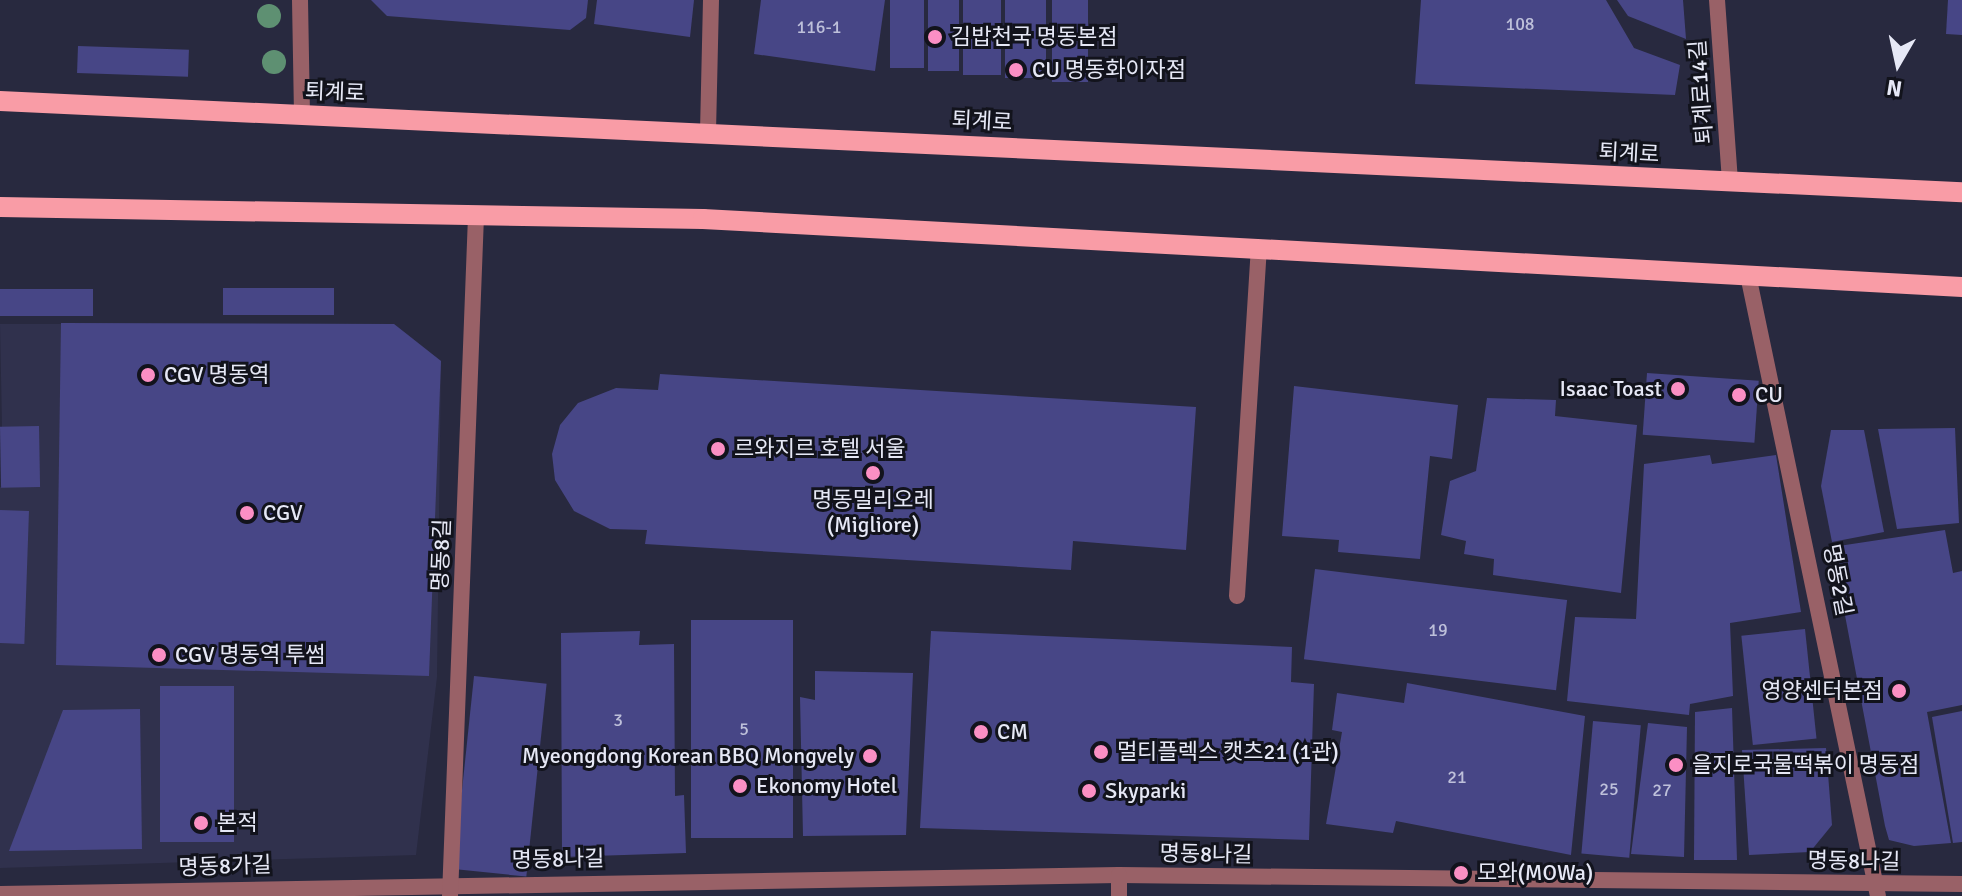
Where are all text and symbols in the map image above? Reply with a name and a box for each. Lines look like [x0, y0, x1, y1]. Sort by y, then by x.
house number: 108 [1505, 13, 1535, 35]
house number: 116-1 [796, 16, 842, 38]
place label: 김밥천국 명동본점 [951, 24, 1118, 50]
north arrow [1858, 24, 1938, 104]
marker: 김밥천국 명동본점 [926, 28, 944, 46]
street label: 퇴계로14길 [1684, 39, 1718, 145]
place label: CU 명동화이자점 [1032, 57, 1186, 83]
marker: CU 명동화이자점 [1007, 61, 1025, 79]
text: N [1884, 74, 1904, 103]
street label: 퇴계로 [304, 78, 366, 106]
street label: 퇴계로 [951, 106, 1013, 136]
street label: 퇴계로 [1598, 138, 1660, 168]
place label: CGV 명동역 [164, 362, 269, 388]
marker: CGV 명동역 [139, 366, 157, 384]
place label: Isaac Toast [1560, 376, 1662, 402]
marker: Isaac Toast [1669, 380, 1687, 398]
place label: CU [1755, 382, 1783, 408]
marker: CU [1730, 386, 1748, 404]
place label: 르와지르 호텔 서울 [734, 436, 906, 462]
marker: 르와지르 호텔 서울 [709, 440, 727, 458]
marker: 명동밀리오레 (Migliore) [864, 464, 882, 482]
place label: 명동밀리오레 (Migliore) [812, 486, 934, 538]
place label: CGV [263, 500, 303, 526]
marker: CGV [238, 504, 256, 522]
street label: 명동8길 [427, 518, 455, 592]
street label: 명동2길 [1818, 542, 1858, 618]
house number: 19 [1428, 619, 1448, 641]
place label: CGV 명동역 투썸 [175, 642, 326, 668]
marker: CGV 명동역 투썸 [150, 646, 168, 664]
place label: 영양센터본점 [1762, 678, 1883, 704]
marker: 영양센터본점 [1890, 682, 1908, 700]
house number: 3 [613, 709, 623, 731]
house number: 5 [739, 718, 749, 740]
place label: CM [997, 719, 1028, 745]
marker: CM [972, 723, 990, 741]
place label: 멀티플렉스 캣츠21 (1관) [1117, 739, 1339, 765]
place label: Myeongdong Korean BBQ Mongvely [522, 743, 854, 769]
marker: 멀티플렉스 캣츠21 (1관) [1092, 743, 1110, 761]
marker: Myeongdong Korean BBQ Mongvely [861, 747, 879, 765]
place label: 을지로국물떡볶이 명동점 [1692, 752, 1919, 778]
marker: 을지로국물떡볶이 명동점 [1667, 756, 1685, 774]
house number: 21 [1447, 766, 1467, 788]
place label: Ekonomy Hotel [756, 773, 897, 799]
marker: Ekonomy Hotel [731, 777, 749, 795]
place label: Skyparki [1105, 778, 1186, 804]
house number: 25 [1599, 778, 1619, 800]
house number: 27 [1652, 779, 1672, 801]
marker: Skyparki [1080, 782, 1098, 800]
place label: 본적 [217, 810, 257, 836]
marker: 본적 [192, 814, 210, 832]
street label: 명동8나길 [1159, 840, 1253, 868]
street label: 명동8나길 [511, 845, 605, 873]
street label: 명동8나길 [1807, 847, 1901, 875]
street label: 명동8가길 [178, 851, 272, 881]
place label: 모와(MOWa) [1477, 860, 1593, 886]
marker: 모와(MOWa) [1452, 864, 1470, 882]

